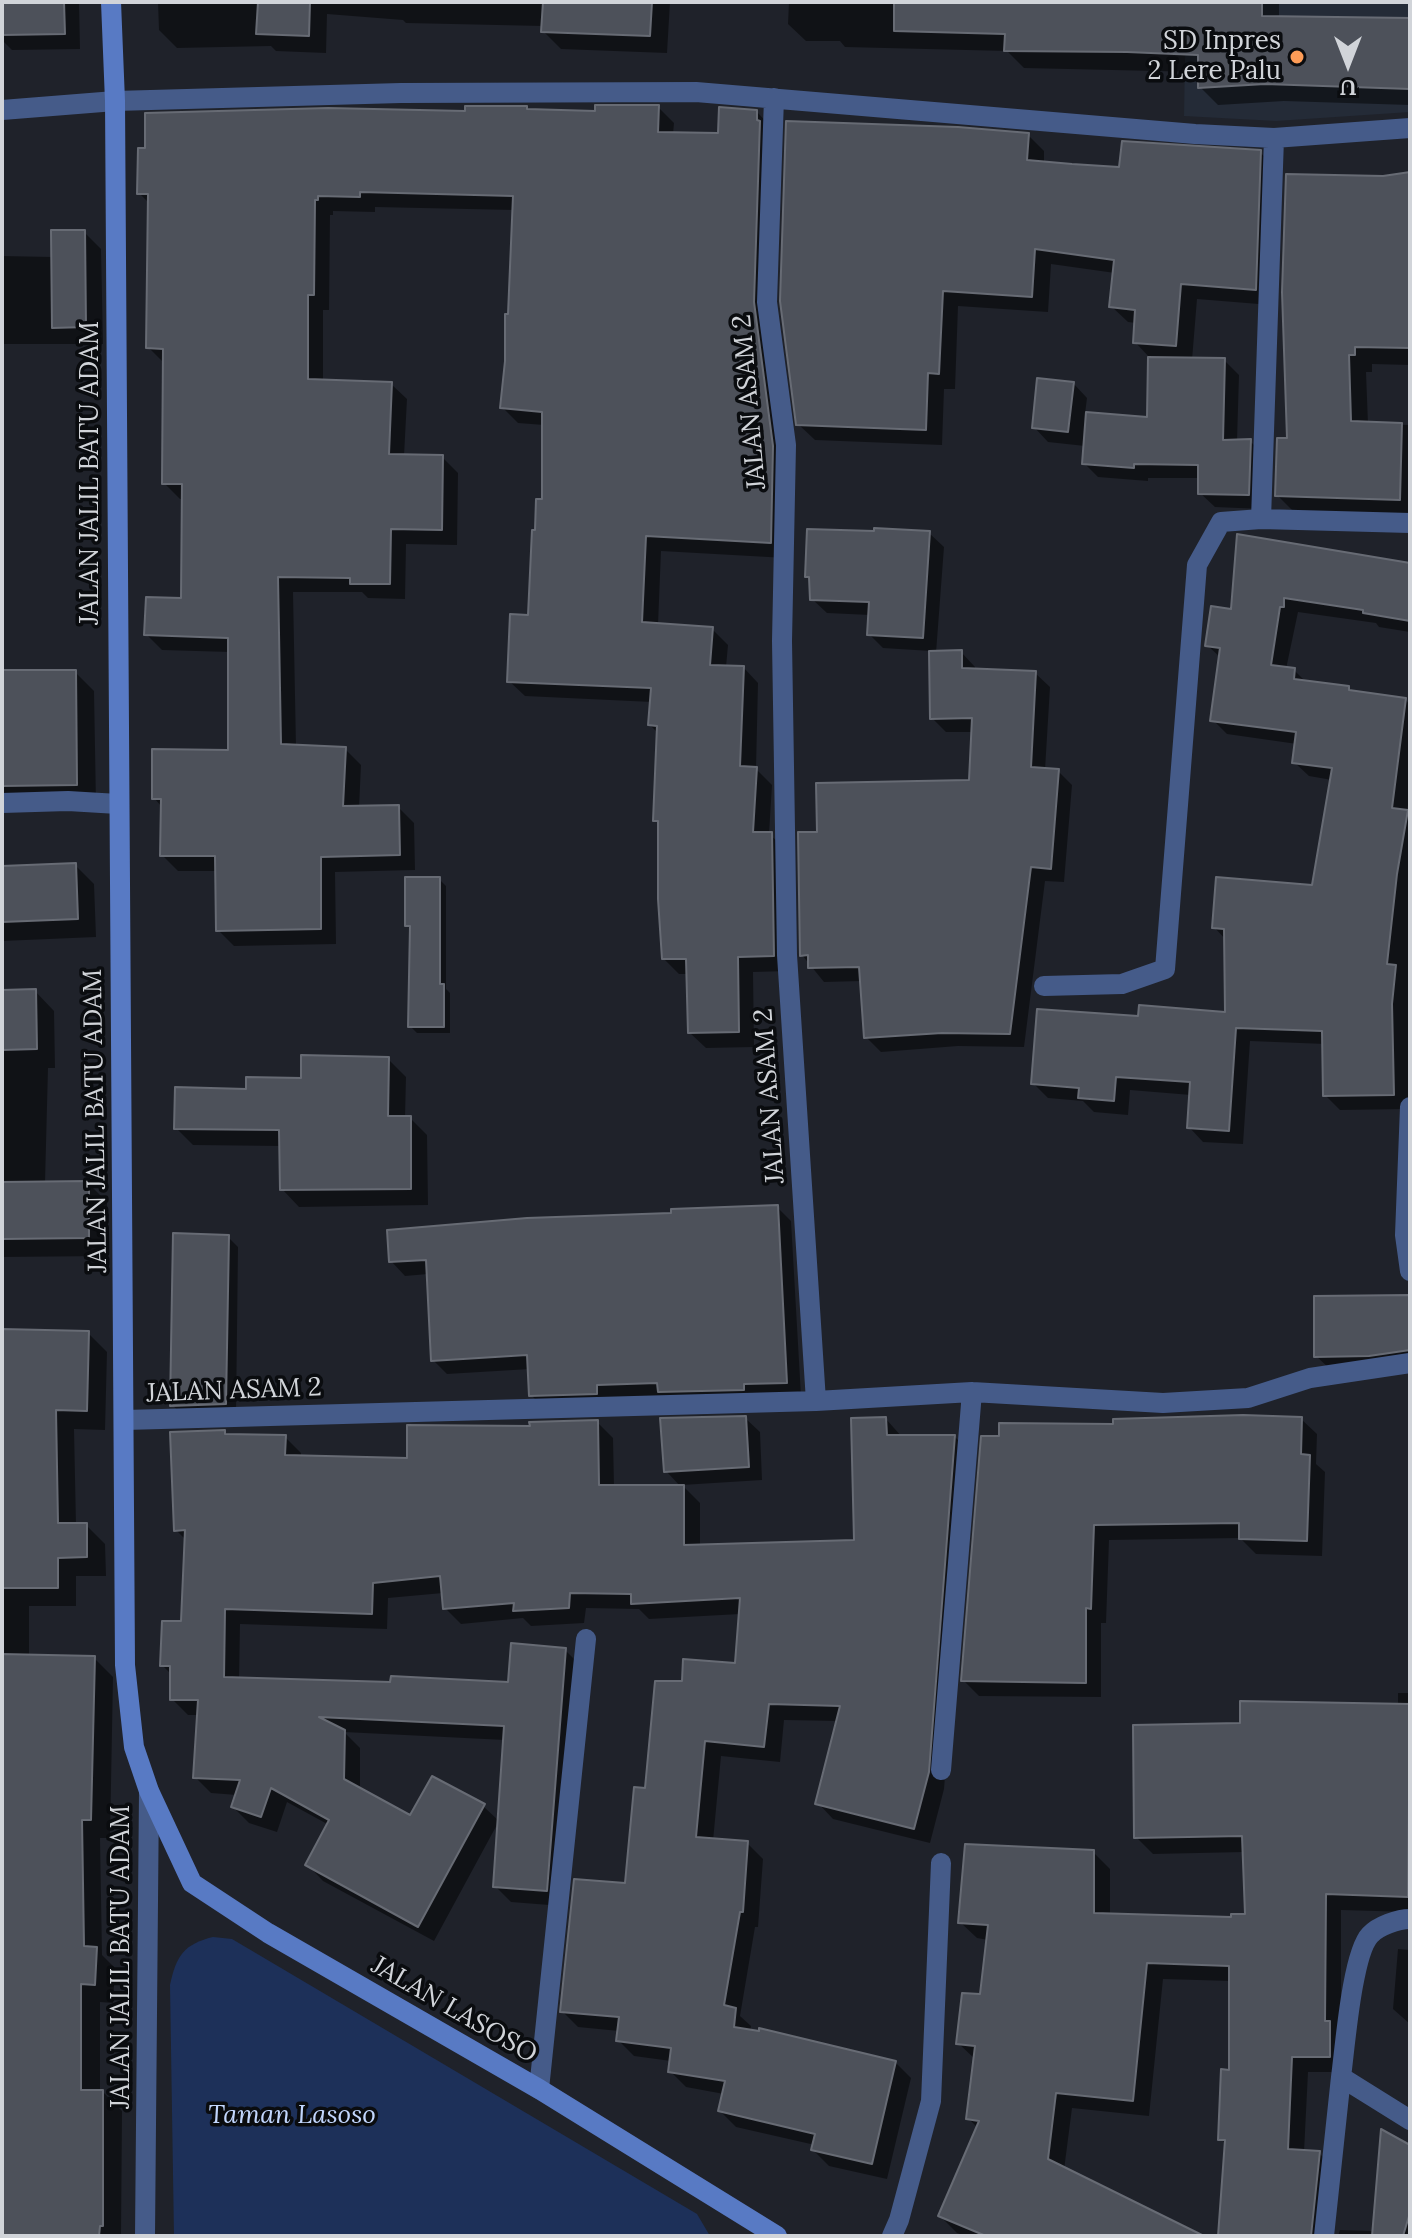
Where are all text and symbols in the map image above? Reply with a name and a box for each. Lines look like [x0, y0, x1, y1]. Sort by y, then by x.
north arrow [1308, 24, 1388, 104]
place label: SD Inpres 2 Lere Palu [1147, 26, 1281, 88]
marker: SD Inpres 2 Lere Palu [1288, 48, 1306, 66]
text: U [1340, 74, 1356, 102]
street label: JALAN ASAM 2 [727, 313, 773, 491]
street label: JALAN JALIL BATU ADAM [75, 321, 107, 625]
street label: JALAN JALIL BATU ADAM [78, 969, 114, 1273]
street label: JALAN ASAM 2 [748, 1007, 792, 1185]
street label: JALAN ASAM 2 [146, 1372, 322, 1410]
street label: JALAN JALIL BATU ADAM [106, 1805, 138, 2109]
street label: JALAN LASOSO [366, 1950, 542, 2070]
park label: Taman Lasoso [208, 2100, 376, 2132]

